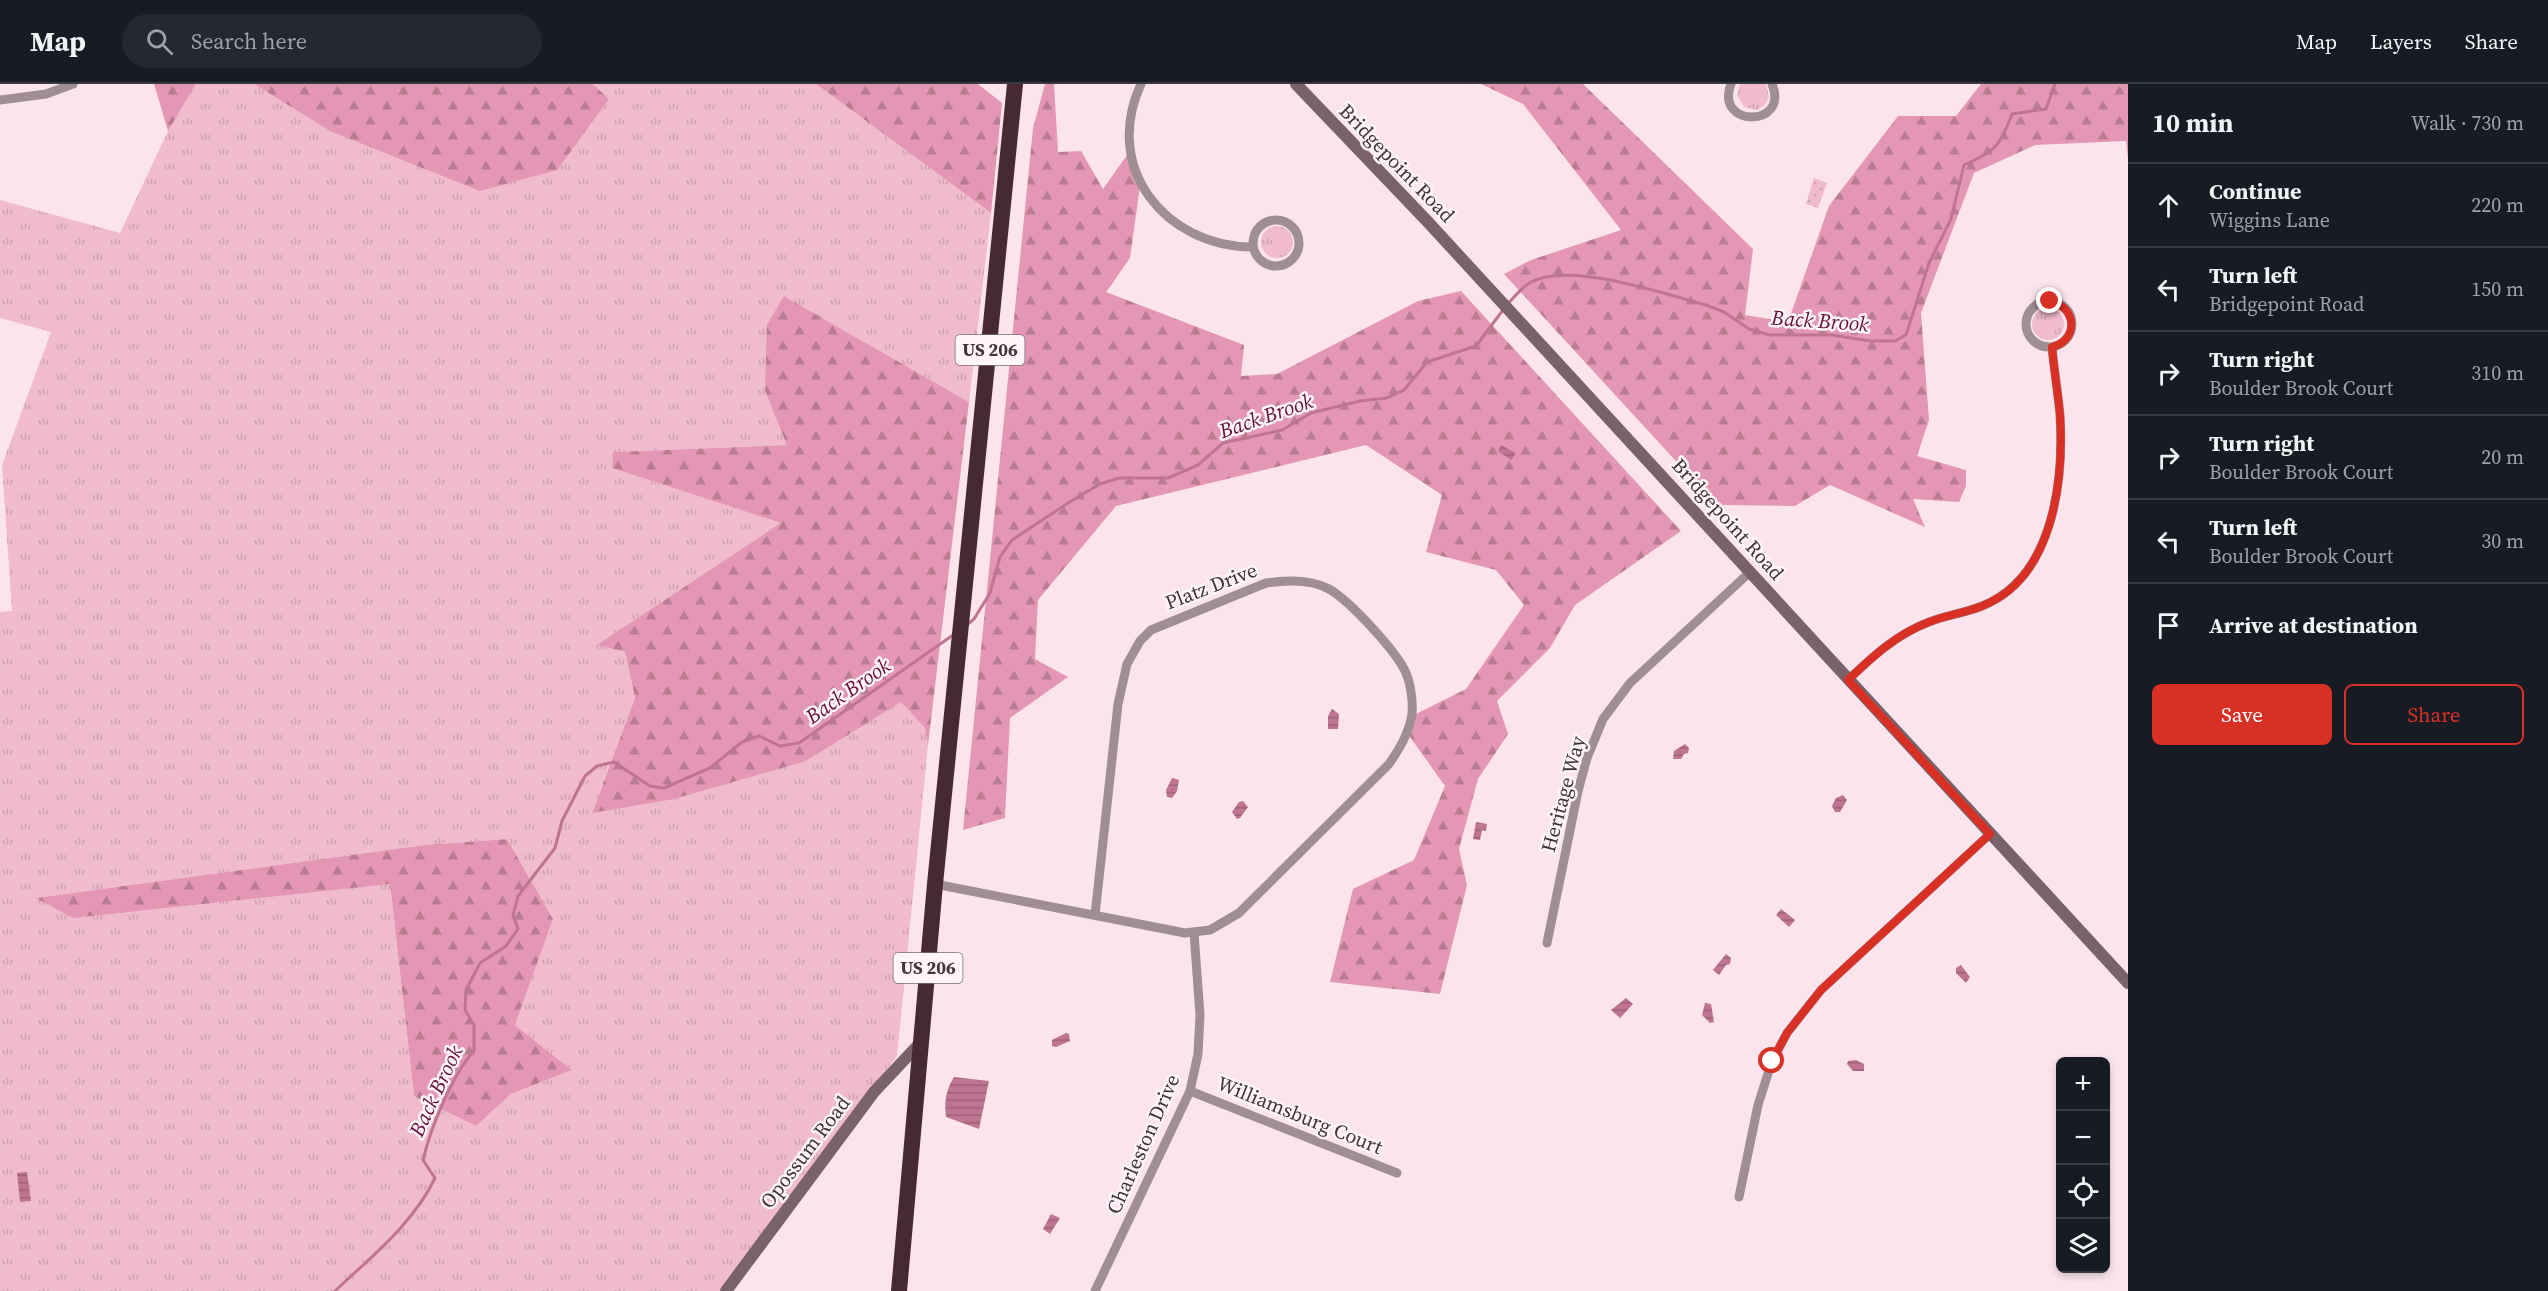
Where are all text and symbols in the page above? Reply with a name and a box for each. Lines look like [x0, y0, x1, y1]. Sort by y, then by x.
search box [122, 14, 542, 68]
text: Map [30, 22, 86, 60]
icon: search [143, 25, 176, 58]
text: Search here [191, 26, 307, 56]
text: Map [2296, 27, 2337, 56]
text: Layers [2370, 27, 2432, 56]
text: Share [2465, 27, 2518, 56]
street label: Bridgepoint Road [1333, 97, 1462, 229]
text: 10 min [2152, 105, 2234, 141]
text: Walk · 730 m [2411, 109, 2524, 137]
text: Continue [2209, 176, 2302, 206]
icon: ahead [2152, 189, 2185, 222]
text: 220 m [2471, 191, 2524, 219]
text: Wiggins Lane [2209, 206, 2330, 234]
text: Turn left [2209, 260, 2297, 290]
icon: left [2152, 273, 2185, 306]
text: 150 m [2471, 275, 2524, 303]
route end [2036, 287, 2062, 313]
text: Bridgepoint Road [2209, 290, 2364, 318]
water label: Back Brook [1769, 303, 1870, 338]
road number: US 206 [956, 335, 1024, 365]
text: Turn right [2209, 344, 2314, 374]
icon: right [2152, 357, 2185, 390]
text: 310 m [2471, 359, 2524, 387]
text: Boulder Brook Court [2209, 374, 2393, 402]
water label: Back Brook [1214, 386, 1317, 445]
text: Turn right [2209, 428, 2314, 458]
icon: right [2152, 441, 2185, 474]
text: 20 m [2481, 443, 2524, 471]
street label: Bridgepoint Road [1666, 452, 1791, 587]
text: Boulder Brook Court [2209, 458, 2393, 486]
text: Turn left [2209, 512, 2297, 542]
icon: left [2152, 525, 2185, 558]
text: 30 m [2481, 527, 2524, 555]
text: Boulder Brook Court [2209, 542, 2393, 570]
street label: Platz Drive [1161, 556, 1261, 616]
icon: arrive [2152, 609, 2185, 642]
text: Arrive at destination [2209, 610, 2418, 640]
water label: Back Brook [799, 651, 896, 731]
button: Save [2152, 684, 2332, 745]
button: Share [2344, 684, 2524, 745]
street label: Heritage Way [1534, 732, 1592, 855]
road number: US 206 [894, 953, 962, 983]
water label: Back Brook [401, 1040, 469, 1142]
route start [1758, 1047, 1784, 1073]
map controls [2056, 1057, 2110, 1273]
button: + [2056, 1057, 2110, 1111]
street label: Williamsburg Court [1213, 1069, 1387, 1161]
street label: Charleston Drive [1100, 1070, 1186, 1218]
street label: Opossum Road [754, 1090, 857, 1214]
button: − [2056, 1111, 2110, 1165]
button: locate [2056, 1165, 2110, 1219]
button: layers [2056, 1219, 2110, 1273]

